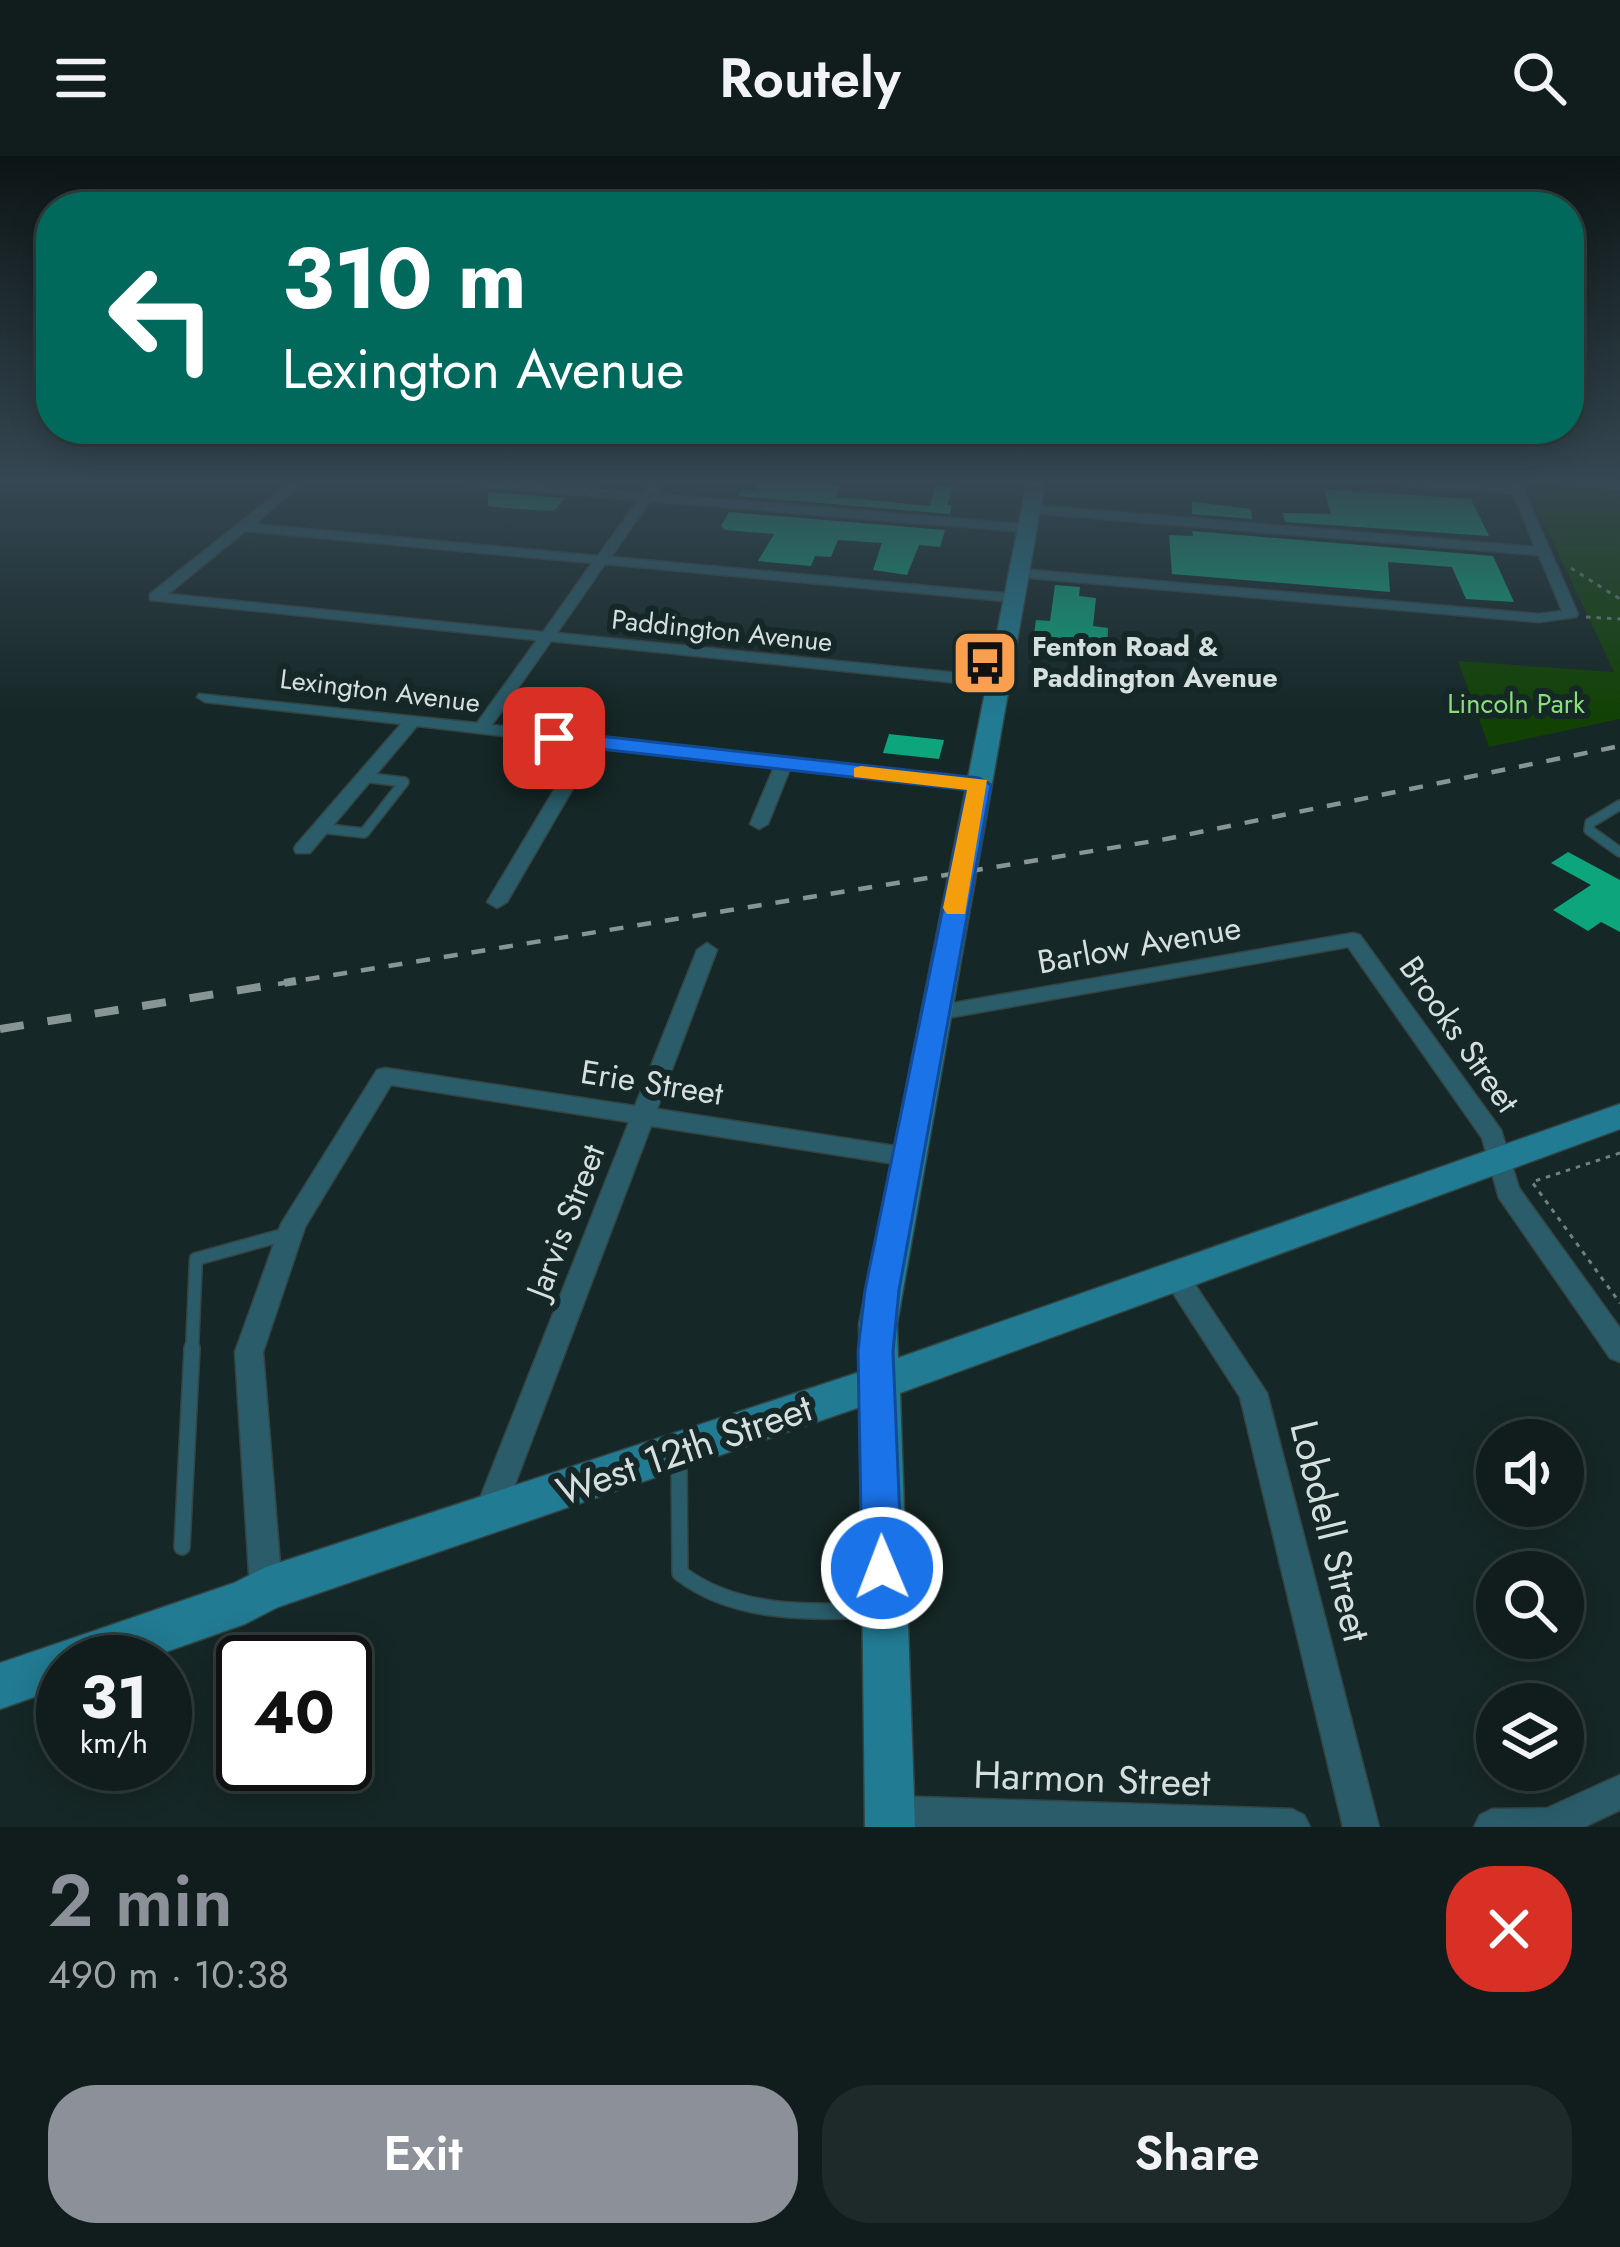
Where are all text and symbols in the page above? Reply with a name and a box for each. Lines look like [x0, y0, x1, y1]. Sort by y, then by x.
text: Routely [719, 39, 901, 117]
icon: menu [48, 45, 114, 111]
icon: search [1506, 45, 1572, 111]
text: 310 m [282, 218, 527, 340]
icon: left [84, 240, 240, 396]
text: Lexington Avenue [282, 330, 684, 408]
street label: Paddington Avenue [610, 600, 834, 661]
place label: Fenton Road & Paddington Avenue [1032, 627, 1278, 697]
bus stop icon: Fenton Road & Paddington Avenue [950, 628, 1020, 698]
street label: Lexington Avenue [278, 659, 482, 722]
park label: Lincoln Park [1447, 684, 1585, 723]
pin [503, 687, 605, 789]
icon: arrive [521, 705, 587, 771]
street label: Barlow Avenue [1034, 903, 1245, 986]
street label: Brooks Street [1388, 946, 1531, 1122]
street label: Erie Street [577, 1048, 727, 1117]
street label: Jarvis Street [513, 1137, 616, 1309]
street label: West 12th Street [549, 1379, 820, 1520]
street label: Lobdell Street [1276, 1415, 1386, 1648]
map controls [1476, 1419, 1584, 1791]
button: sound [1476, 1419, 1584, 1527]
position arrow [819, 1505, 945, 1631]
button: search [1476, 1551, 1584, 1659]
speed limit sign: 40 [216, 1635, 372, 1791]
text: 31 [80, 1654, 148, 1741]
button: layers [1476, 1683, 1584, 1791]
text: km/h [80, 1721, 148, 1764]
street label: Harmon Street [973, 1746, 1212, 1811]
text: 2 min [48, 1849, 233, 1953]
button: close [1446, 1866, 1572, 1992]
text: 490 m · 10:38 [48, 1946, 289, 2003]
button: Exit [48, 2085, 798, 2223]
button: Share [822, 2085, 1572, 2223]

